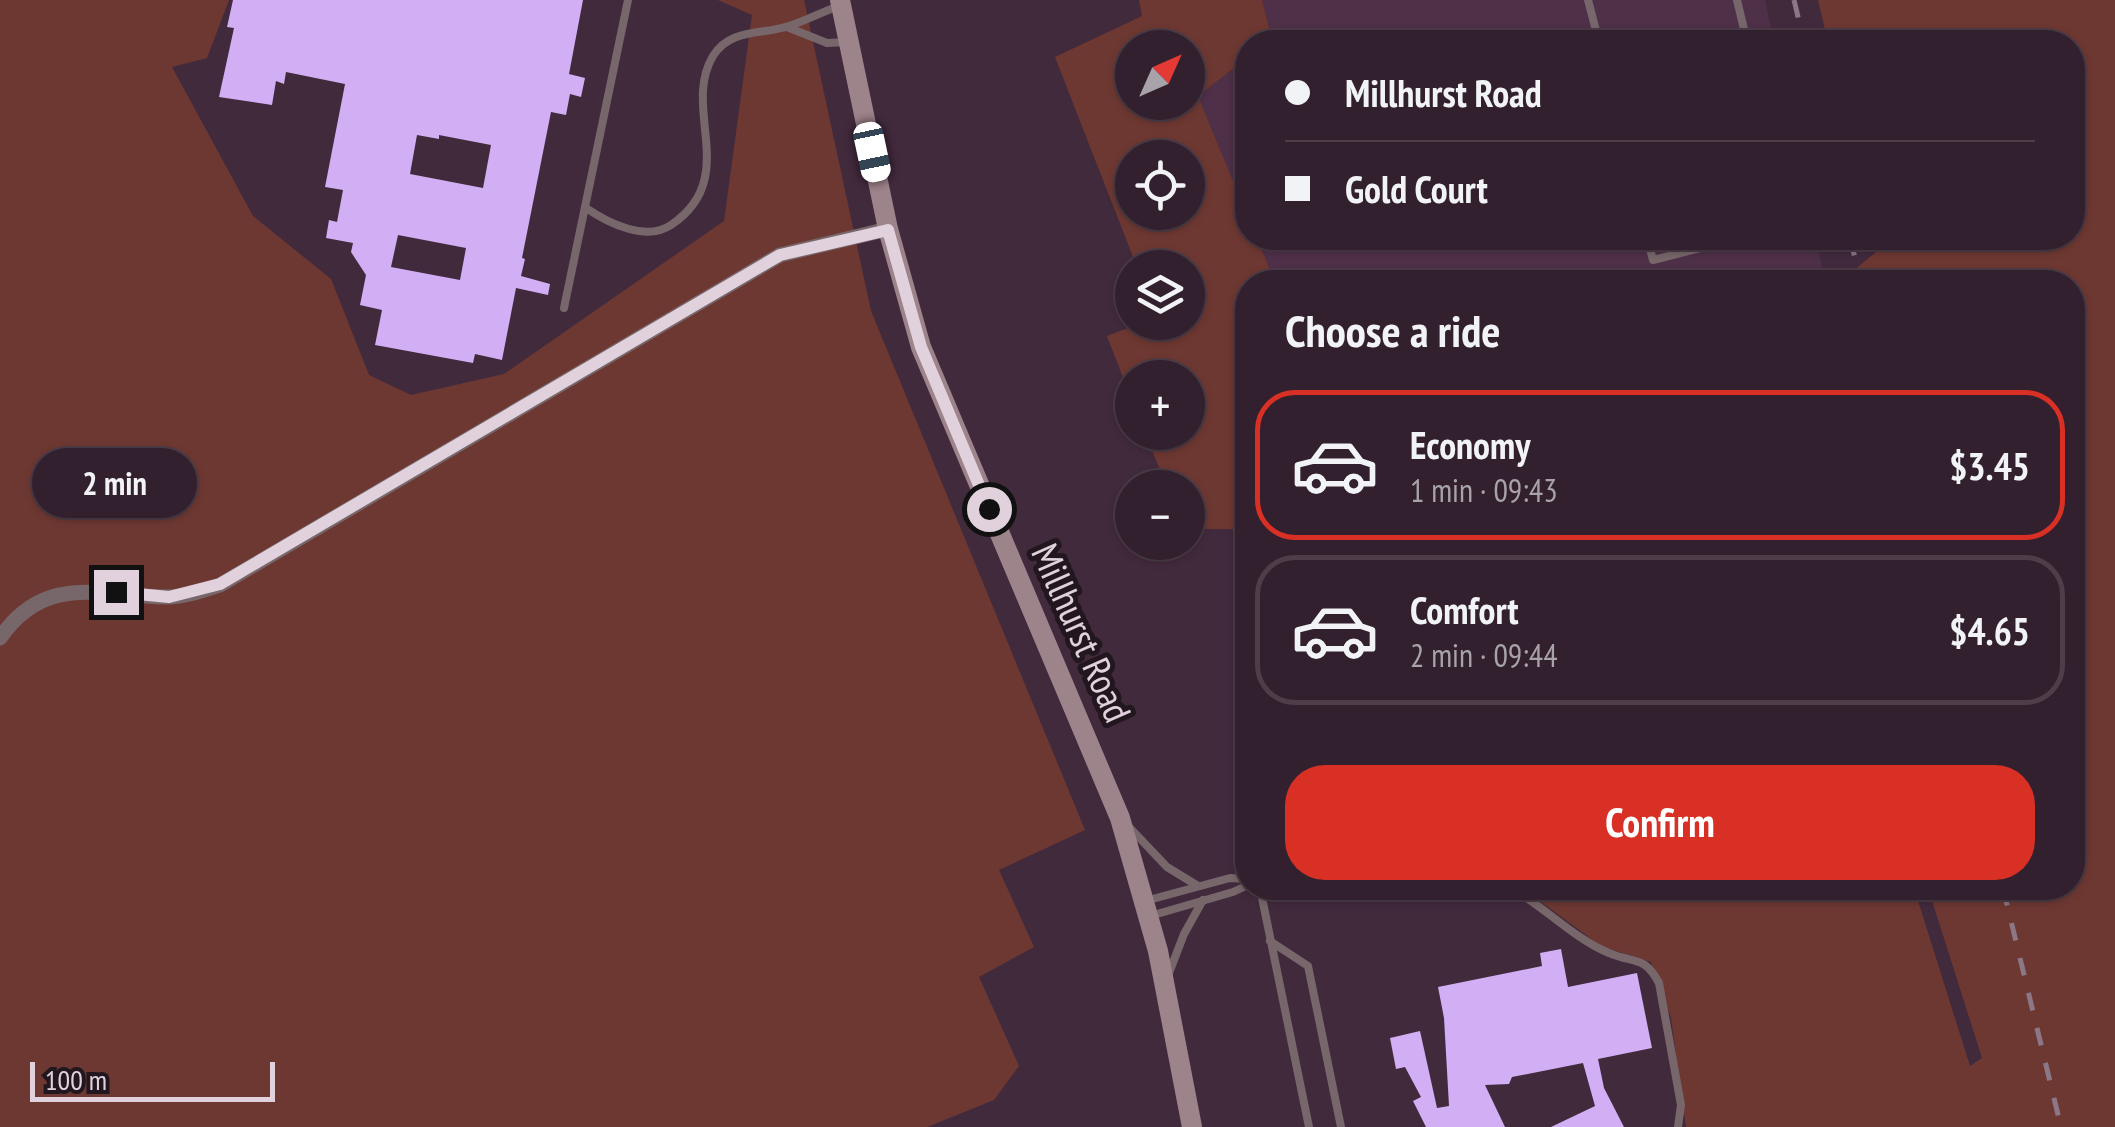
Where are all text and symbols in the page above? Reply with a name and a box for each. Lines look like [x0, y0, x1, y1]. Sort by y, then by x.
north arrow [1115, 30, 1205, 120]
map controls [1115, 30, 1205, 560]
text: Millhurst Road [1345, 68, 1542, 117]
car [851, 120, 893, 184]
button: locate [1115, 140, 1205, 230]
text: Gold Court [1345, 164, 1488, 213]
button: layers [1115, 250, 1205, 340]
text: Choose a ride [1285, 301, 1500, 359]
button: + [1115, 360, 1205, 450]
icon: car [1290, 420, 1380, 510]
text: Economy [1410, 420, 1530, 469]
text: $3.45 [1949, 441, 2030, 490]
callout: 2 min [34, 447, 198, 517]
text: 2 min [82, 462, 147, 504]
text: 1 min · 09:43 [1410, 469, 1558, 511]
button: − [1115, 470, 1205, 560]
route start [967, 487, 1012, 532]
street label: Millhurst Road [1021, 536, 1143, 729]
route end [94, 570, 139, 615]
icon: car [1290, 585, 1380, 675]
text: Comfort [1410, 585, 1519, 634]
text: $4.65 [1949, 606, 2030, 655]
text: 2 min · 09:44 [1410, 634, 1558, 676]
button: Confirm [1285, 765, 2035, 880]
scale bar [30, 1057, 275, 1102]
text: 100 m [45, 1061, 107, 1098]

